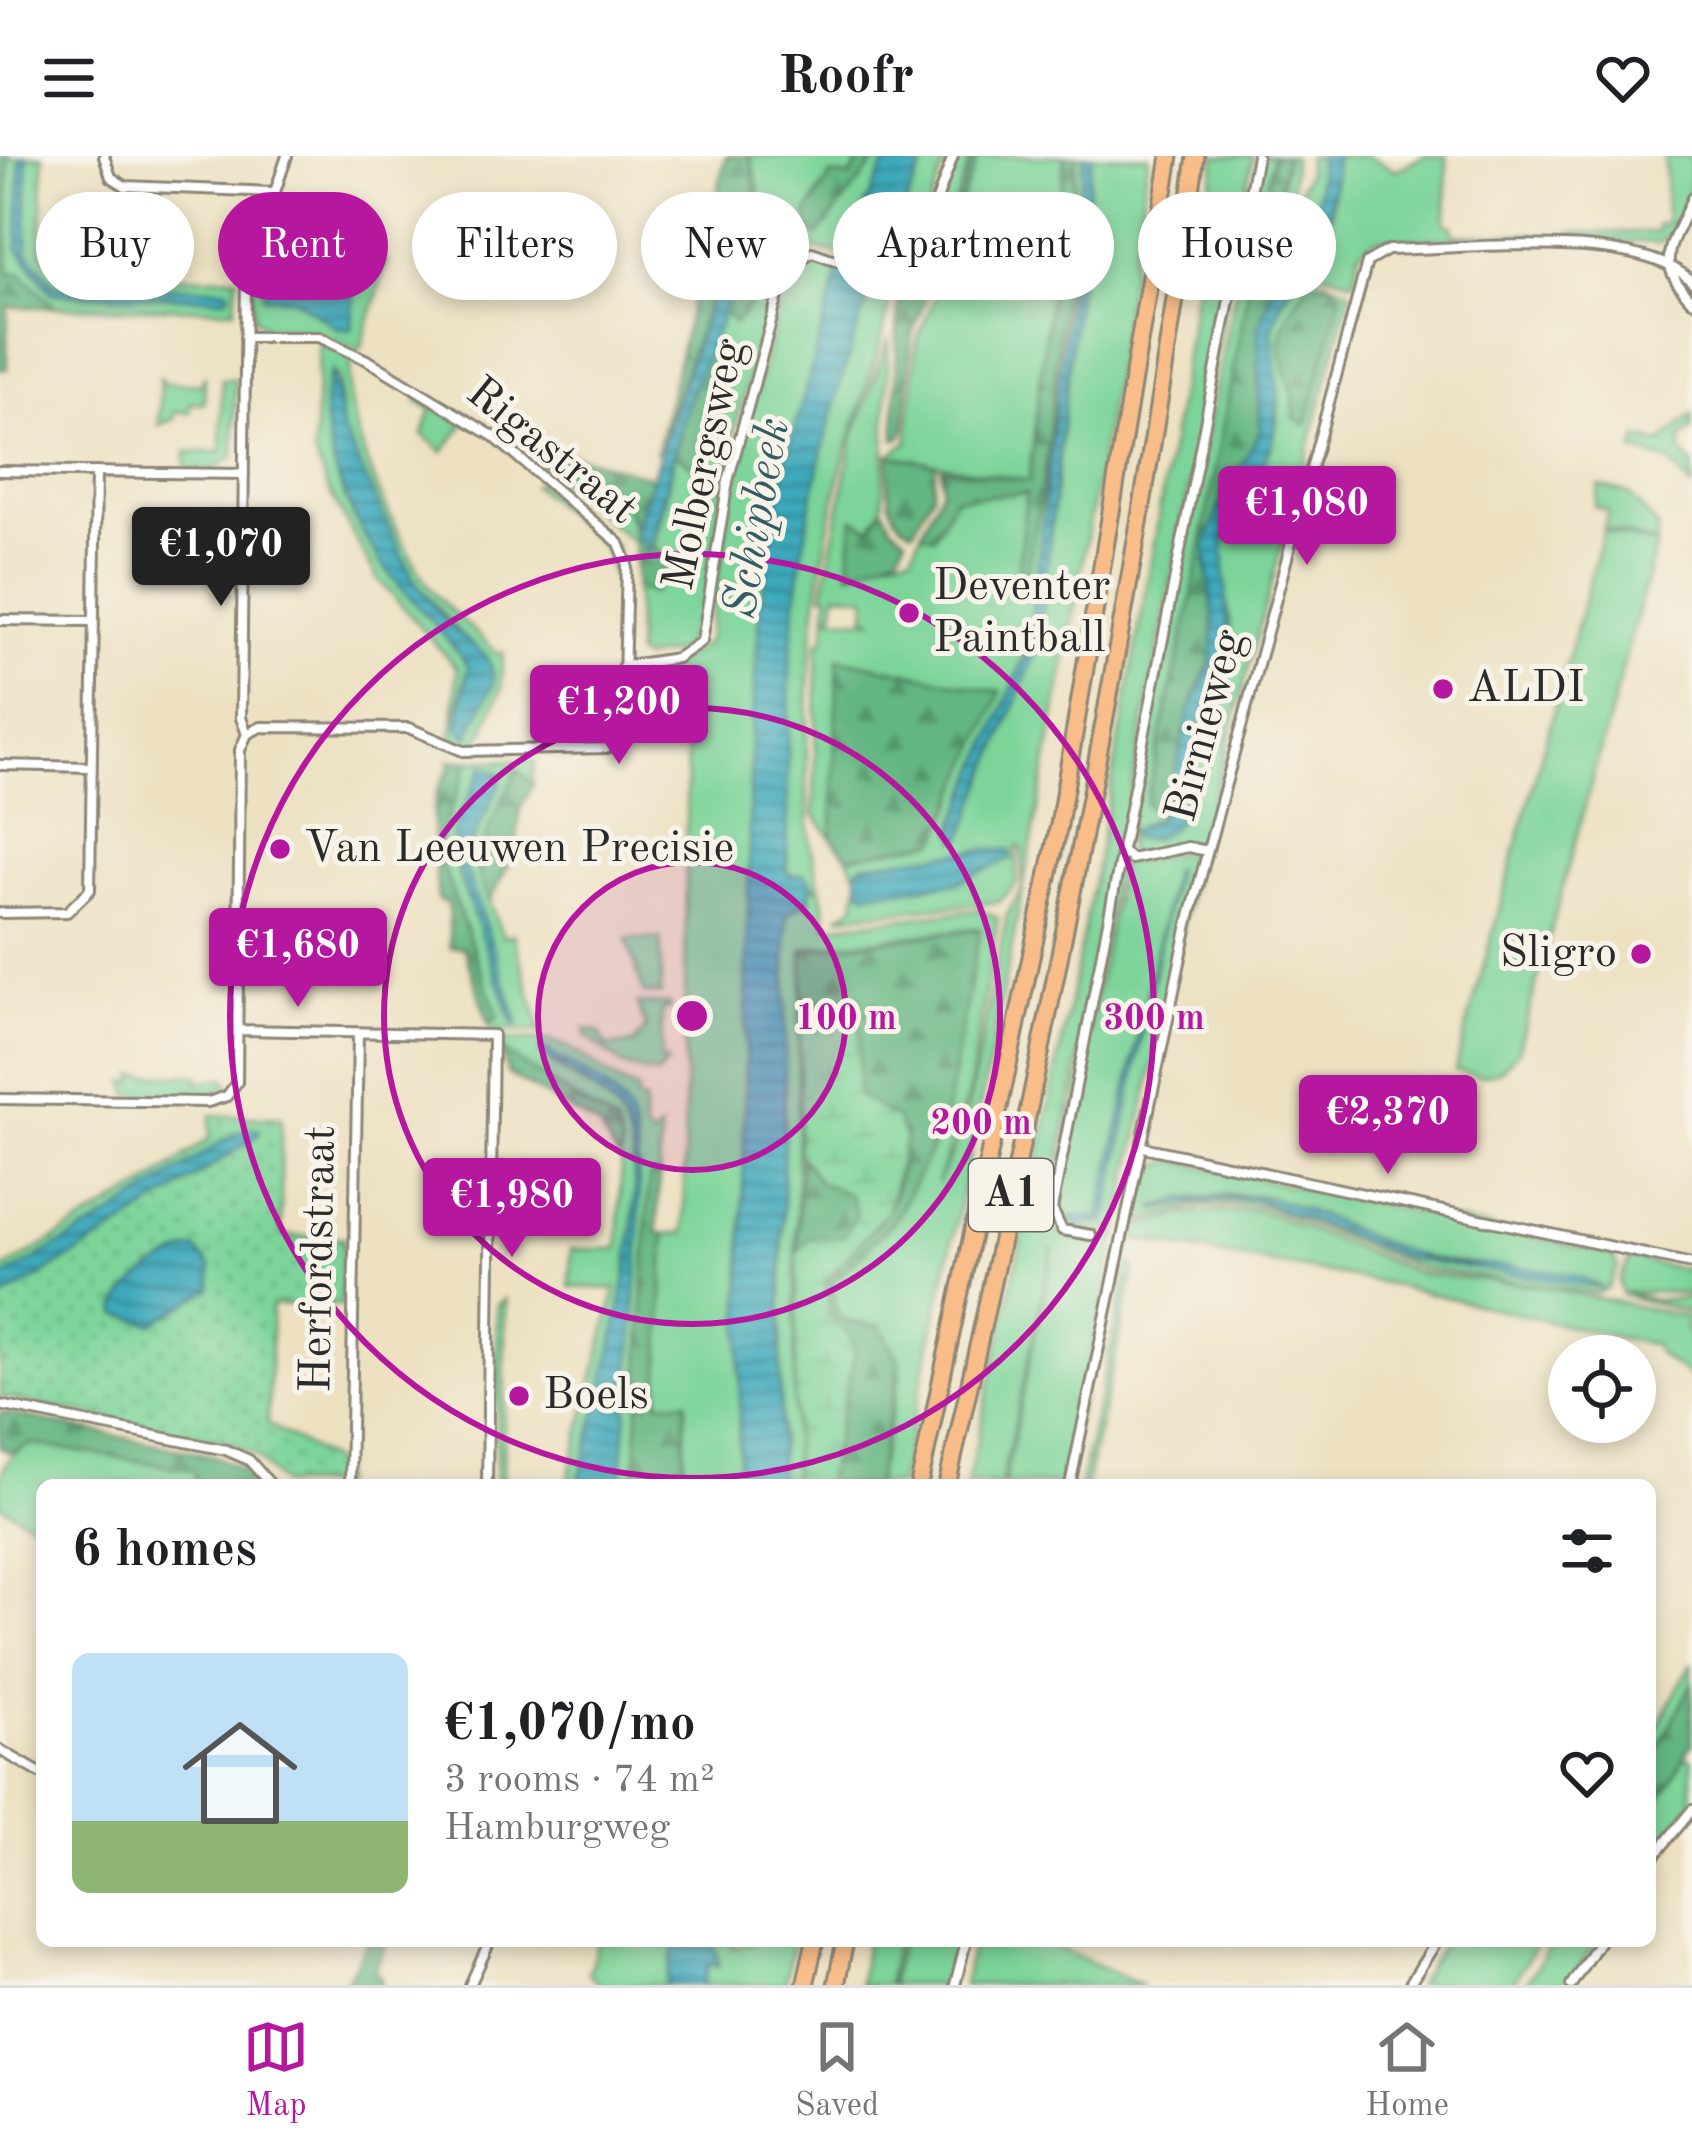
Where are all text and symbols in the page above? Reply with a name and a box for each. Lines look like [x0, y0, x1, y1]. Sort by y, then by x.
icon: menu [36, 45, 102, 111]
icon: heart [1590, 45, 1656, 111]
text: Roofr [778, 51, 914, 105]
chip: Buy [36, 192, 194, 300]
chip: Rent [218, 192, 388, 300]
chip: Filters [412, 192, 617, 300]
chip: New [641, 192, 809, 300]
chip: Apartment [833, 192, 1114, 300]
chip: House [1138, 192, 1336, 300]
street label: Molbergsweg [657, 335, 755, 595]
street label: Rigastraat [457, 370, 645, 534]
water label: Schipbeek [717, 414, 799, 622]
pin: €1,080 [1209, 466, 1405, 568]
text: €1,080 [1245, 485, 1369, 524]
pin: €1,070 [123, 507, 319, 609]
text: €1,070 [159, 526, 283, 565]
place label: Deventer Paintball [933, 565, 1110, 662]
marker: Deventer Paintball [896, 600, 922, 626]
street label: Birnieweg [1160, 625, 1254, 827]
pin: €1,200 [521, 665, 717, 767]
place label: ALDI [1467, 667, 1584, 712]
marker: ALDI [1430, 676, 1456, 702]
text: €1,200 [557, 684, 681, 723]
place label: Van Leeuwen Precisie [304, 827, 734, 872]
marker: Van Leeuwen Precisie [267, 836, 293, 862]
pin: €1,680 [200, 908, 396, 1010]
text: €1,680 [236, 927, 360, 966]
place label: Sligro [1500, 932, 1617, 977]
marker: Sligro [1628, 941, 1654, 967]
centre of rings [671, 995, 713, 1037]
text: 100 m [795, 1002, 897, 1038]
text: 300 m [1103, 1002, 1205, 1038]
pin: €2,370 [1290, 1075, 1486, 1177]
text: €2,370 [1326, 1094, 1450, 1133]
text: 200 m [930, 1107, 1032, 1143]
street label: Herfordstraat [295, 1125, 345, 1393]
pin: €1,980 [414, 1158, 610, 1260]
road number: A1 [969, 1159, 1053, 1231]
text: €1,980 [450, 1177, 574, 1216]
map controls [1548, 1335, 1656, 1443]
button: locate [1548, 1335, 1656, 1443]
place label: Boels [543, 1374, 649, 1419]
marker: Boels [506, 1383, 532, 1409]
icon: filters [1554, 1518, 1620, 1584]
text: 6 homes [72, 1526, 257, 1577]
text: €1,070/mo [444, 1700, 696, 1751]
icon: home [168, 1701, 312, 1845]
icon: heart [1554, 1740, 1620, 1806]
text: 3 rooms · 74 m² [444, 1761, 715, 1800]
text: Hamburgweg [444, 1809, 670, 1848]
tab: Map [243, 2014, 309, 2127]
tab: Saved [795, 2014, 879, 2127]
tab: Home [1365, 2014, 1449, 2127]

